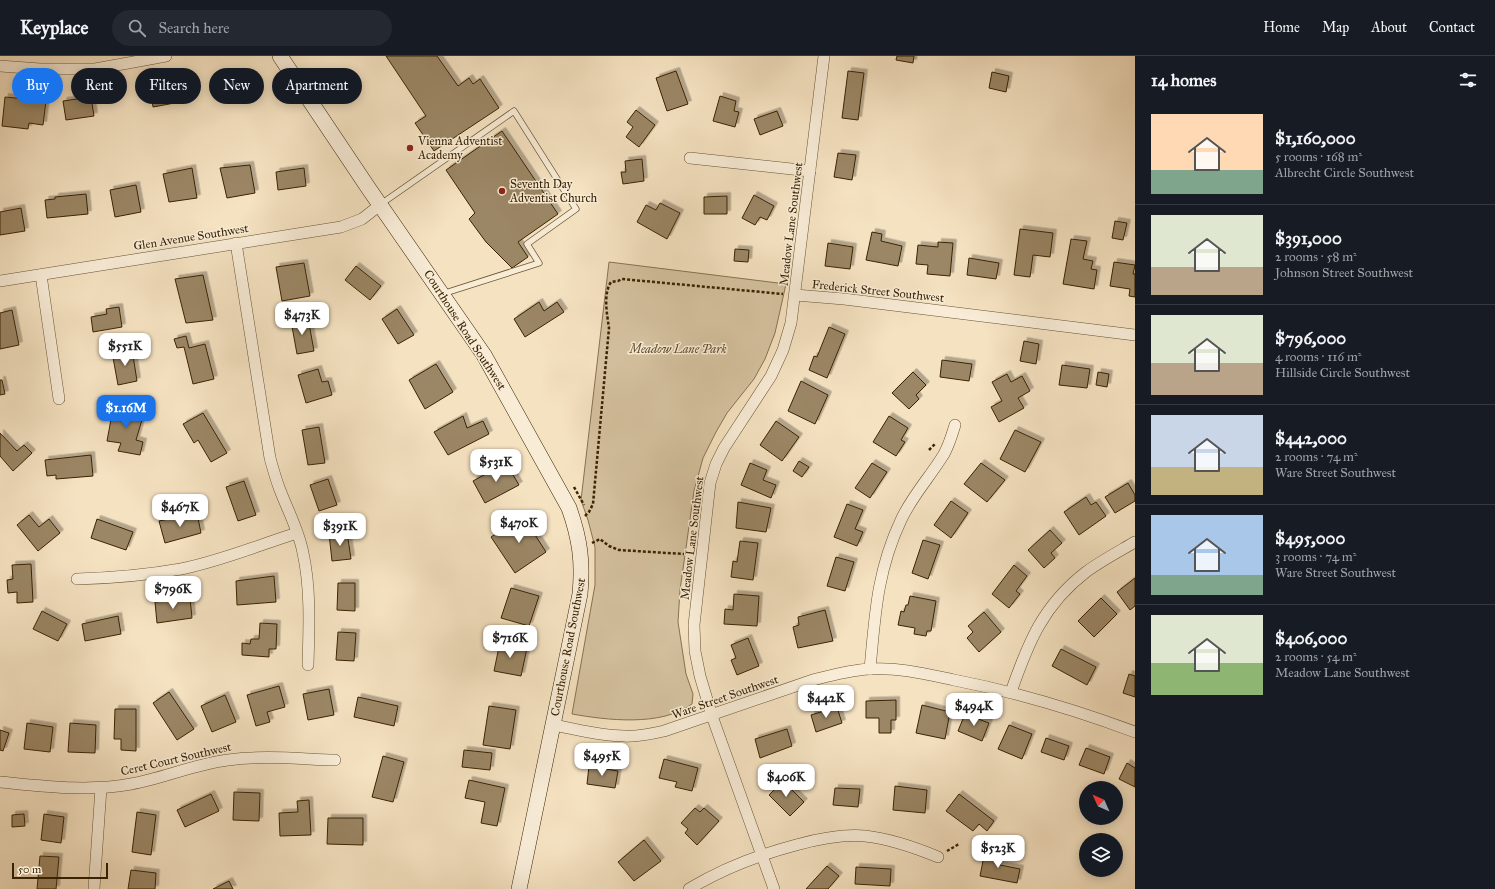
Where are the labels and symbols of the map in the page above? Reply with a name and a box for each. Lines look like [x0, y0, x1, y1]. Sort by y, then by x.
place label: Vienna Adventist Academy [417, 134, 503, 162]
marker: Vienna Adventist Academy [405, 143, 415, 153]
street label: Meadow Lane Southwest [776, 161, 806, 287]
place label: Seventh Day Adventist Church [509, 177, 597, 205]
marker: Seventh Day Adventist Church [497, 186, 507, 196]
street label: Glen Avenue Southwest [132, 221, 250, 253]
street label: Courthouse Road Southwest [421, 267, 509, 393]
street label: Frederick Street Southwest [811, 277, 946, 305]
pin: $473K [274, 302, 330, 336]
pin: $551K [97, 333, 153, 367]
park label: Meadow Lane Park [628, 342, 727, 356]
pin: $1.16M [93, 395, 159, 429]
pin: $531K [468, 449, 524, 483]
street label: Meadow Lane Southwest [677, 475, 707, 601]
pin: $467K [152, 494, 208, 528]
pin: $470K [491, 510, 547, 544]
pin: $391K [312, 513, 368, 547]
pin: $796K [145, 576, 201, 610]
street label: Courthouse Road Southwest [548, 576, 588, 717]
pin: $716K [482, 625, 538, 659]
street label: Ware Street Southwest [670, 672, 781, 722]
pin: $442K [798, 685, 854, 719]
pin: $494K [946, 693, 1002, 727]
street label: Ceret Court Southwest [119, 739, 233, 779]
pin: $495K [574, 743, 630, 777]
pin: $406K [758, 764, 814, 798]
north arrow [1079, 781, 1123, 825]
pin: $523K [970, 835, 1026, 869]
scale bar [12, 861, 108, 880]

